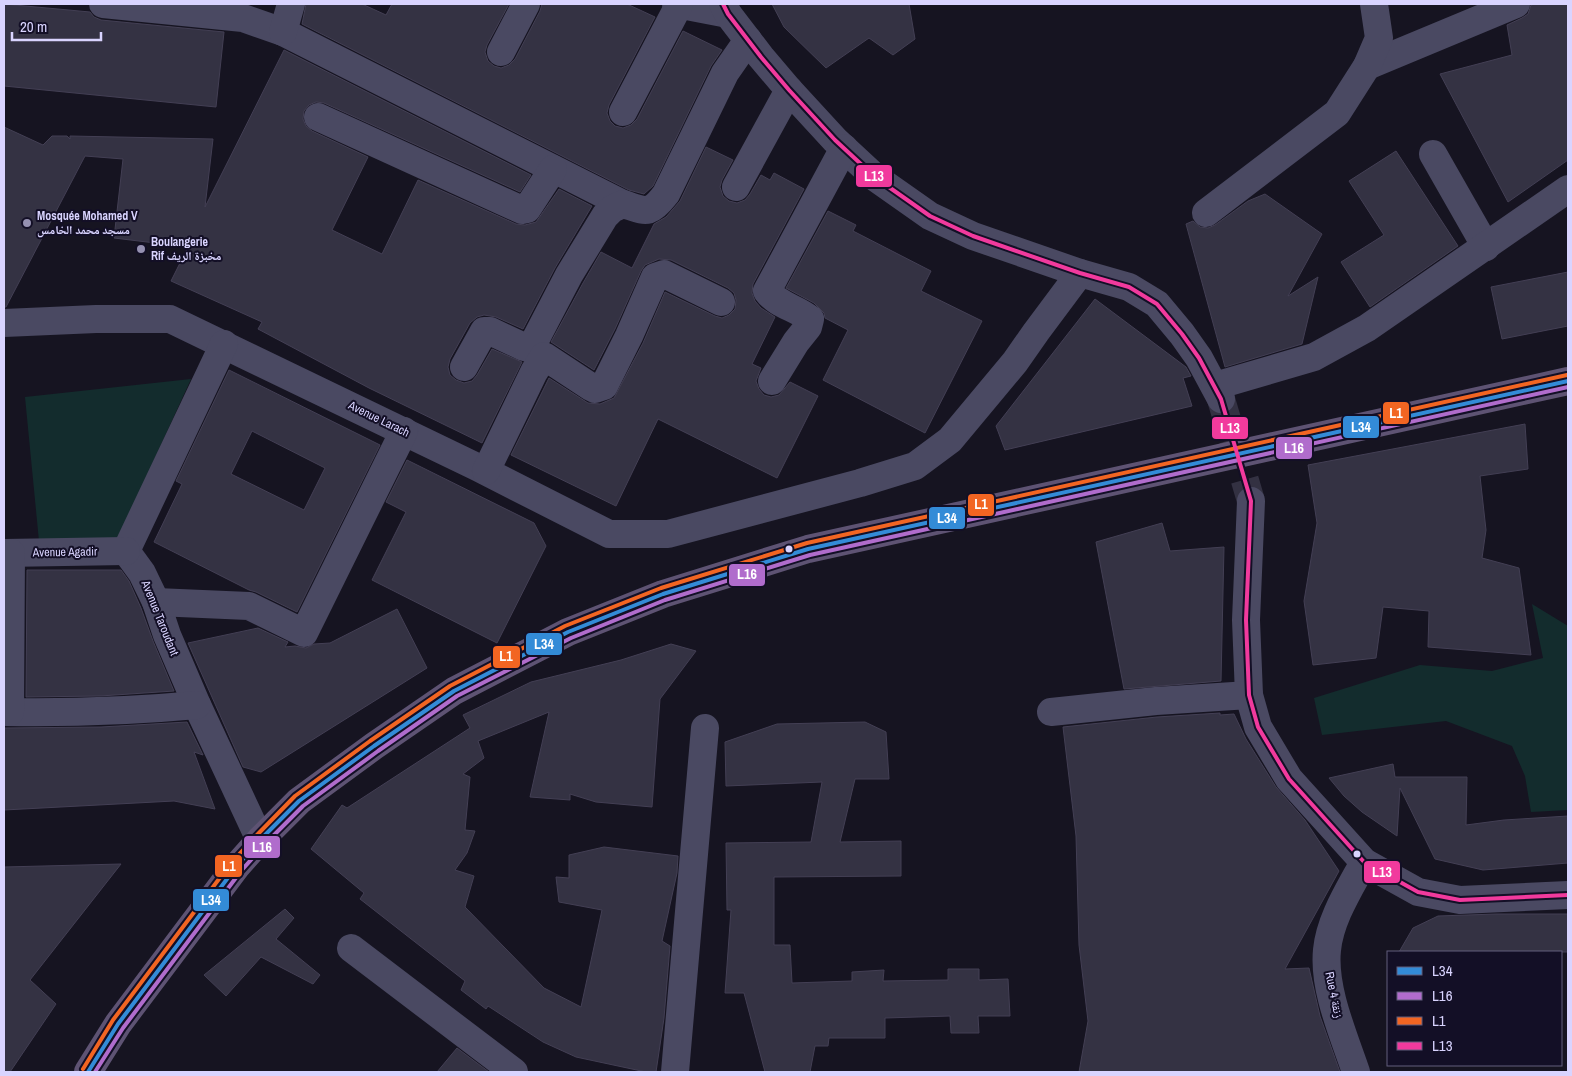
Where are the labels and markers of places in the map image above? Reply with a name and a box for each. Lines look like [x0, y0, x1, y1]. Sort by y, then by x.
place label: Mosquée Mohamed V مسجد محمد الخامس [37, 208, 138, 238]
marker: Mosquée Mohamed V مسجد محمد الخامس [21, 217, 33, 229]
place label: Boulangerie Rif مخبزة الريف [151, 234, 222, 264]
marker: Boulangerie Rif مخبزة الريف [135, 243, 147, 255]
unlabelled marker [784, 544, 794, 554]
unlabelled marker [1352, 849, 1362, 859]

